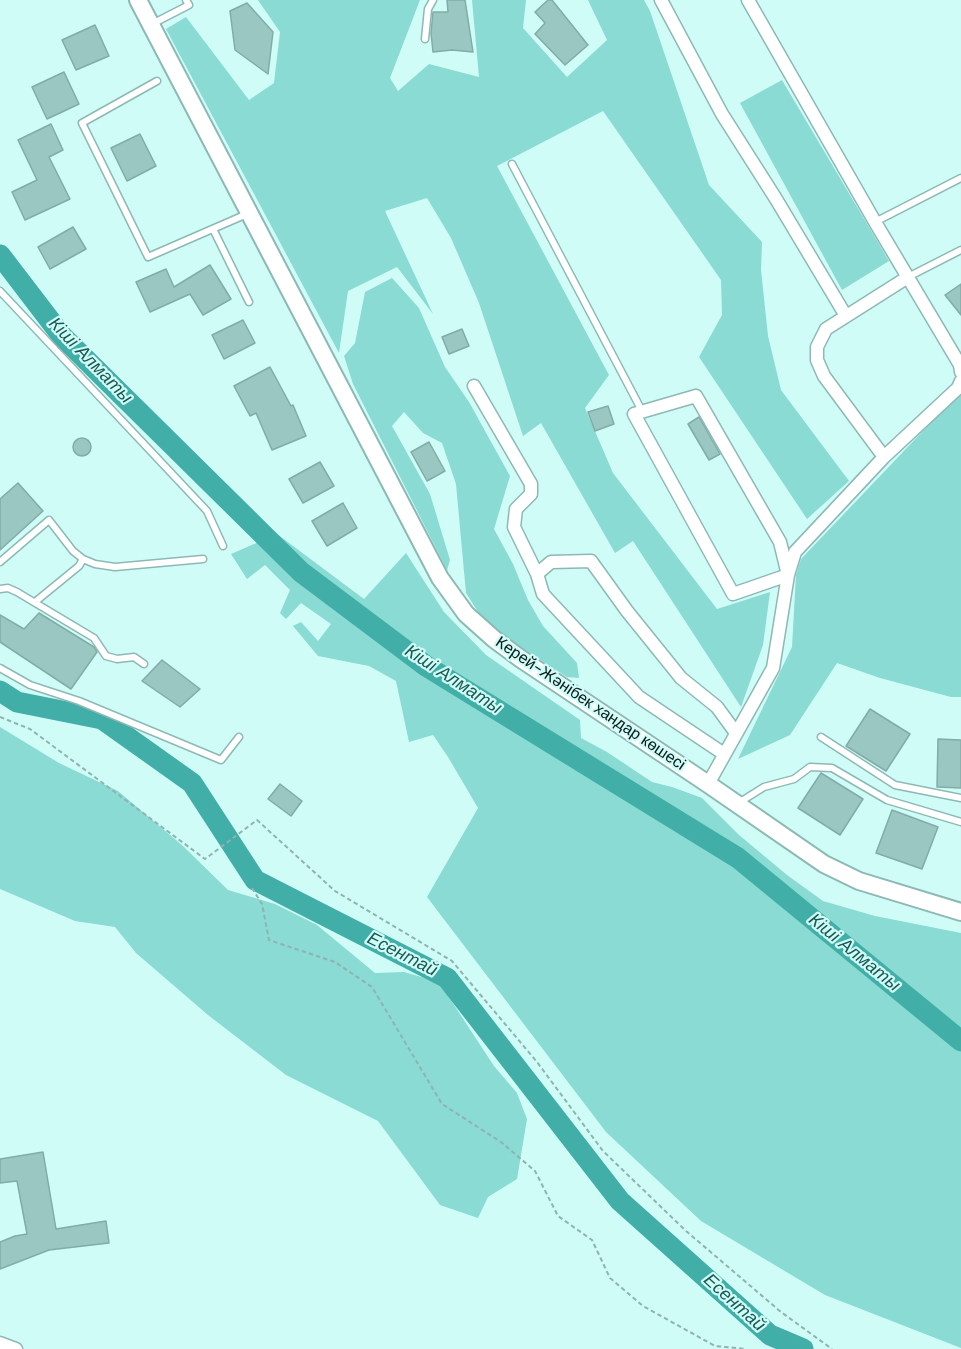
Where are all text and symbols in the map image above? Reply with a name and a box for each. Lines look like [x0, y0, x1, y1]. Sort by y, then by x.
water label: Кіші Алматы [44, 313, 136, 409]
street label: Керей-Жәнібек хандар көшесі [491, 633, 689, 775]
water label: Кіші Алматы [400, 641, 506, 719]
water label: Кіші Алматы [804, 910, 904, 996]
water label: Есентай [363, 928, 441, 982]
water label: Есентай [699, 1270, 769, 1336]

